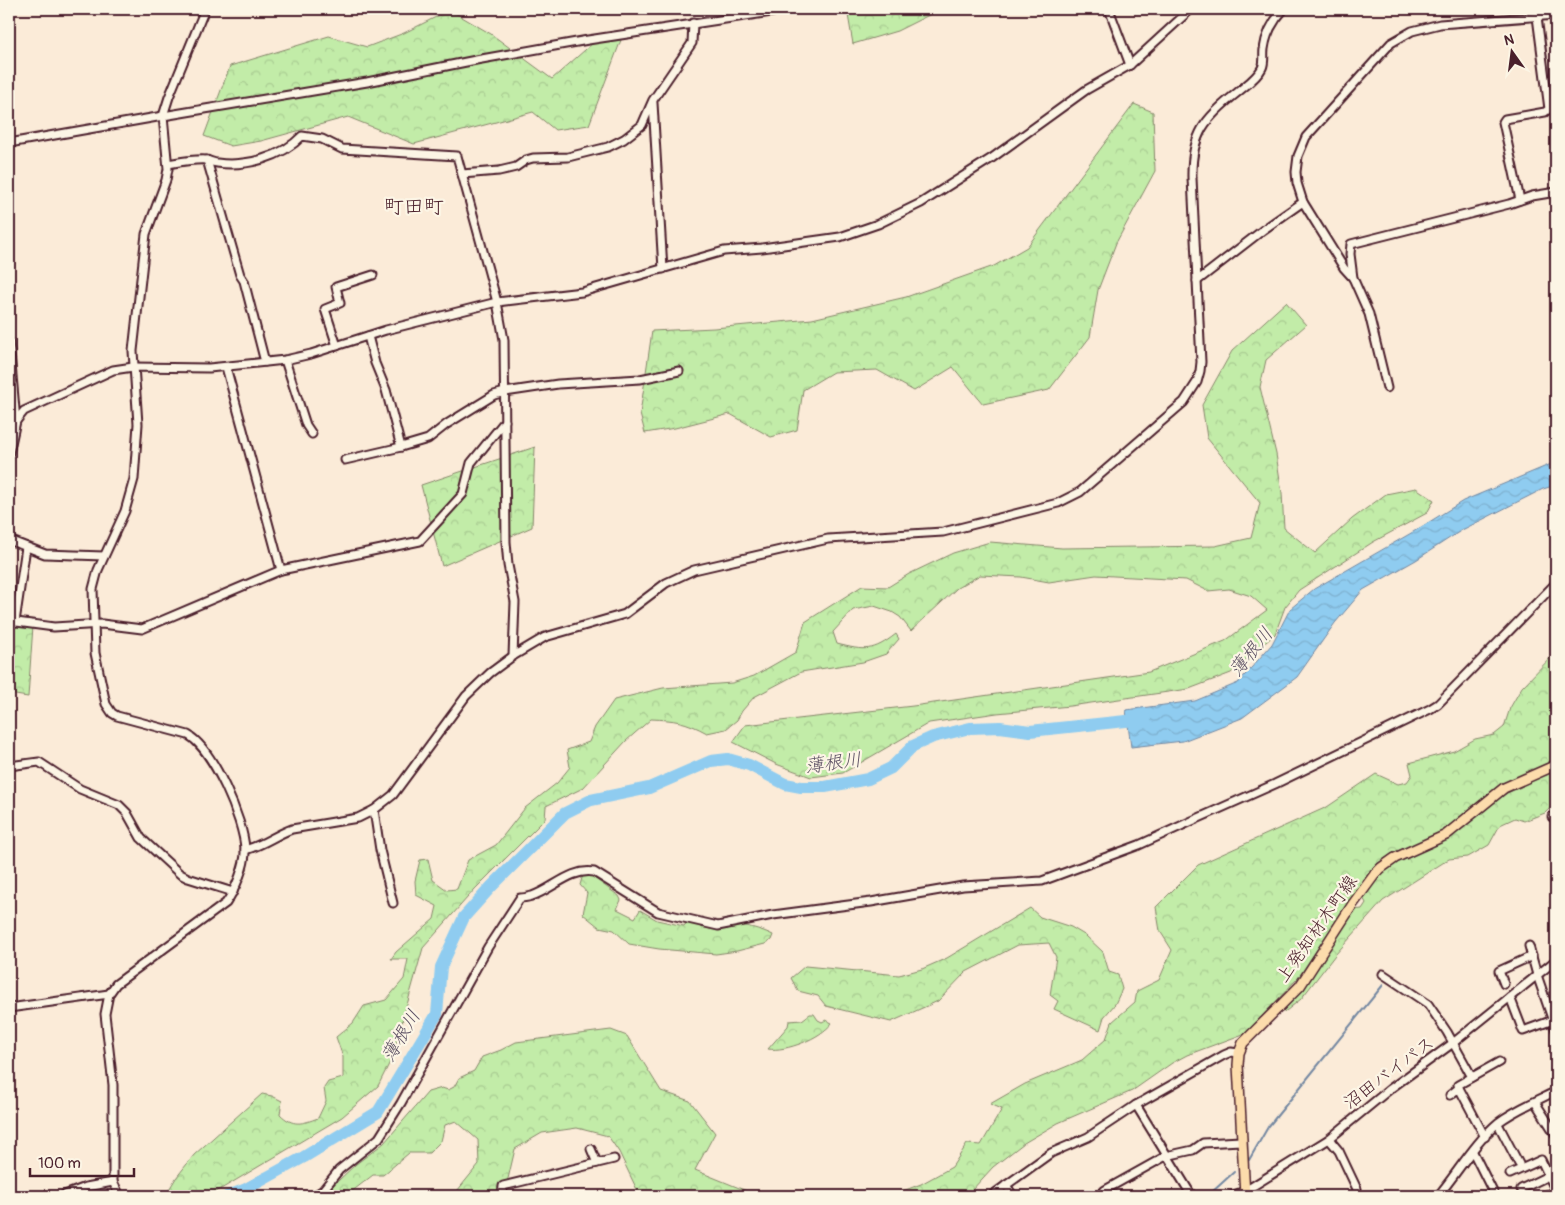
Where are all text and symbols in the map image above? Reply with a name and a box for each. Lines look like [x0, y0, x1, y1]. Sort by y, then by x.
north arrow [1488, 28, 1538, 78]
text: N [1502, 30, 1516, 49]
district label: 町田町 [384, 194, 444, 219]
water label: 薄根川 [1224, 622, 1278, 682]
water label: 薄根川 [803, 748, 863, 778]
street label: 上発知材木町線 [1271, 871, 1363, 987]
water label: 薄根川 [376, 1005, 426, 1067]
street label: 沼田バイパス [1339, 1031, 1439, 1115]
scale bar [30, 1145, 134, 1177]
text: 100 m [38, 1154, 81, 1173]

